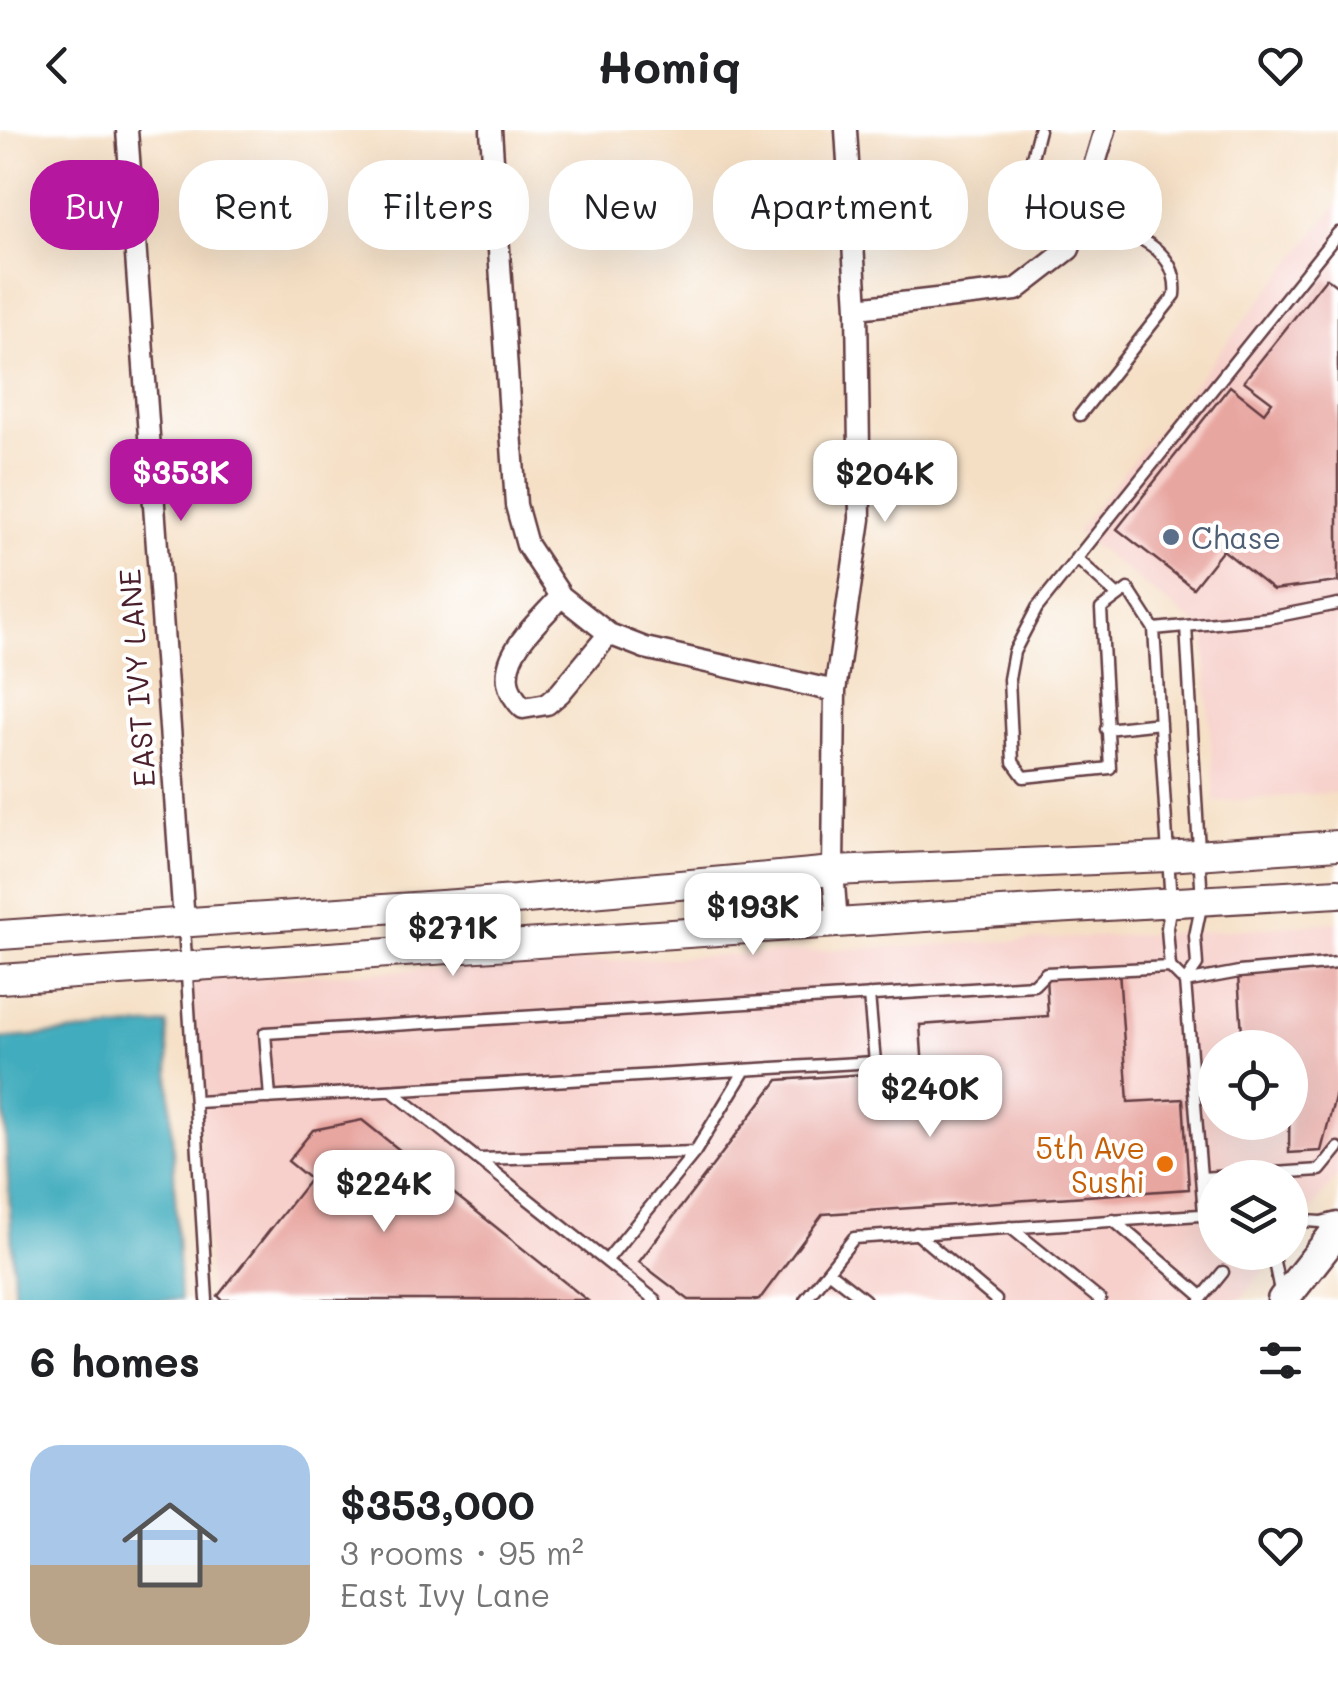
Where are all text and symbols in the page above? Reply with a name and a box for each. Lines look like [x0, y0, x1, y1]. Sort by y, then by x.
text: Homiq [597, 36, 741, 94]
icon: back [30, 38, 85, 93]
icon: heart [1253, 38, 1308, 93]
chip: Buy [30, 160, 159, 250]
chip: Rent [179, 160, 328, 250]
chip: Filters [348, 160, 529, 250]
chip: New [549, 160, 693, 250]
chip: Apartment [713, 160, 968, 250]
chip: House [988, 160, 1162, 250]
pin: $353K [111, 439, 251, 524]
pin: $204K [815, 440, 955, 525]
text: $353K [132, 450, 230, 492]
text: $204K [835, 451, 935, 493]
place label: Chase [1191, 517, 1281, 557]
marker: Chase [1160, 526, 1182, 548]
street label: EAST IVY LANE [108, 568, 164, 788]
pin: $193K [683, 873, 823, 958]
text: $193K [706, 884, 800, 926]
pin: $271K [383, 894, 523, 979]
text: $271K [408, 905, 498, 947]
map controls [1198, 1030, 1308, 1270]
button: locate [1198, 1030, 1308, 1140]
pin: $240K [860, 1055, 1000, 1140]
text: $240K [880, 1066, 980, 1108]
place label: 5th Ave Sushi [1036, 1127, 1145, 1201]
pin: $224K [314, 1150, 454, 1235]
marker: 5th Ave Sushi [1154, 1153, 1176, 1175]
button: layers [1198, 1160, 1308, 1270]
text: $224K [336, 1161, 432, 1203]
text: 6 homes [30, 1333, 200, 1388]
icon: filters [1253, 1333, 1308, 1388]
text: $353,000 [340, 1476, 535, 1531]
icon: home [110, 1485, 230, 1605]
icon: heart [1253, 1518, 1308, 1573]
text: 3 rooms · 95 m² [340, 1531, 584, 1573]
text: East Ivy Lane [340, 1573, 550, 1615]

